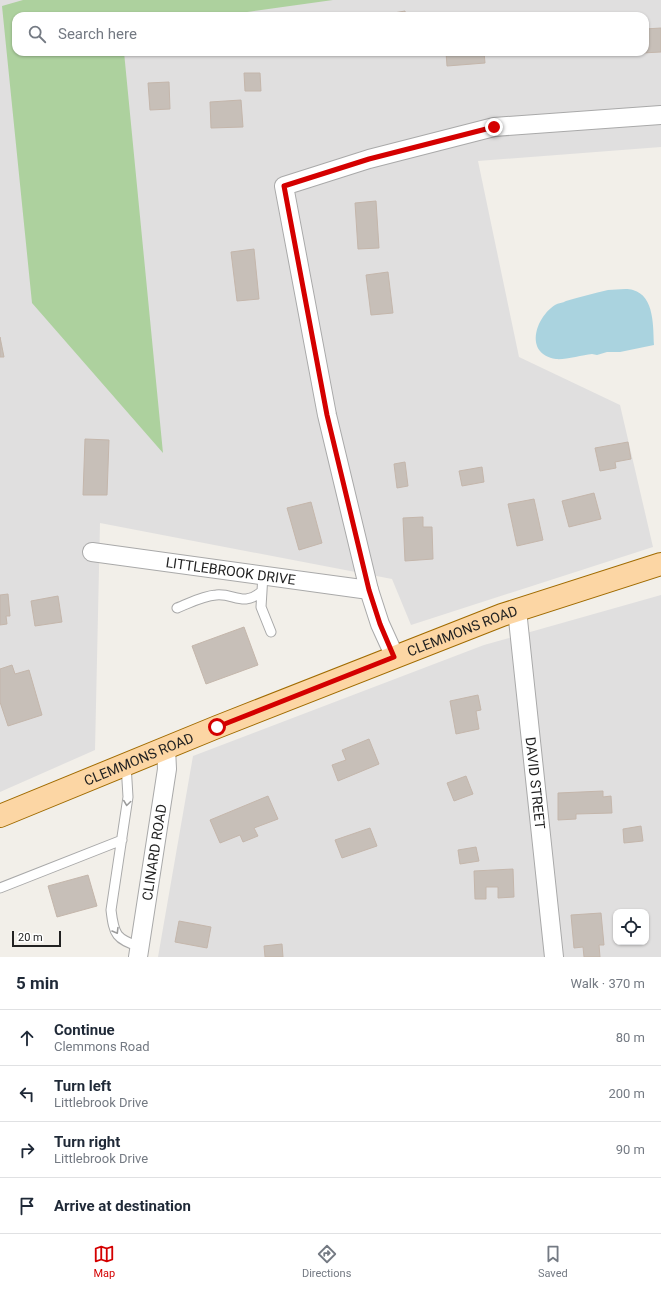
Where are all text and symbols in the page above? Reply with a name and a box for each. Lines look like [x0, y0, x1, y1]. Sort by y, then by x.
search box [12, 12, 649, 56]
icon: search [26, 23, 48, 45]
text: Search here [58, 25, 137, 43]
route end [485, 118, 503, 136]
street label: LITTLEBROOK DRIVE [165, 554, 297, 588]
street label: CLEMMONS ROAD [405, 603, 519, 659]
route start [208, 718, 226, 736]
street label: CLEMMONS ROAD [82, 729, 196, 789]
street label: DAVID STREET [523, 736, 548, 831]
one-way arrow [123, 800, 132, 806]
street label: CLINARD ROAD [139, 803, 170, 902]
map controls [613, 909, 649, 945]
button: locate [613, 909, 649, 945]
one-way arrow [111, 927, 118, 934]
scale bar [12, 929, 61, 948]
text: 20 m [18, 931, 43, 944]
text: 5 min [16, 973, 59, 993]
text: Walk · 370 m [570, 976, 645, 991]
text: Continue [54, 1021, 115, 1039]
icon: ahead [16, 1027, 38, 1049]
text: 80 m [616, 1030, 645, 1045]
text: Clemmons Road [54, 1039, 150, 1054]
text: Turn left [54, 1077, 111, 1095]
icon: left [16, 1083, 38, 1105]
text: 200 m [608, 1086, 645, 1101]
text: Littlebrook Drive [54, 1095, 148, 1110]
text: Turn right [54, 1133, 120, 1151]
icon: right [16, 1139, 38, 1161]
text: 90 m [616, 1142, 645, 1157]
text: Littlebrook Drive [54, 1151, 148, 1166]
icon: arrive [16, 1195, 38, 1217]
text: Arrive at destination [54, 1197, 191, 1215]
tab: Map [93, 1243, 115, 1280]
tab: Directions [302, 1243, 351, 1280]
tab: Saved [538, 1243, 568, 1280]

